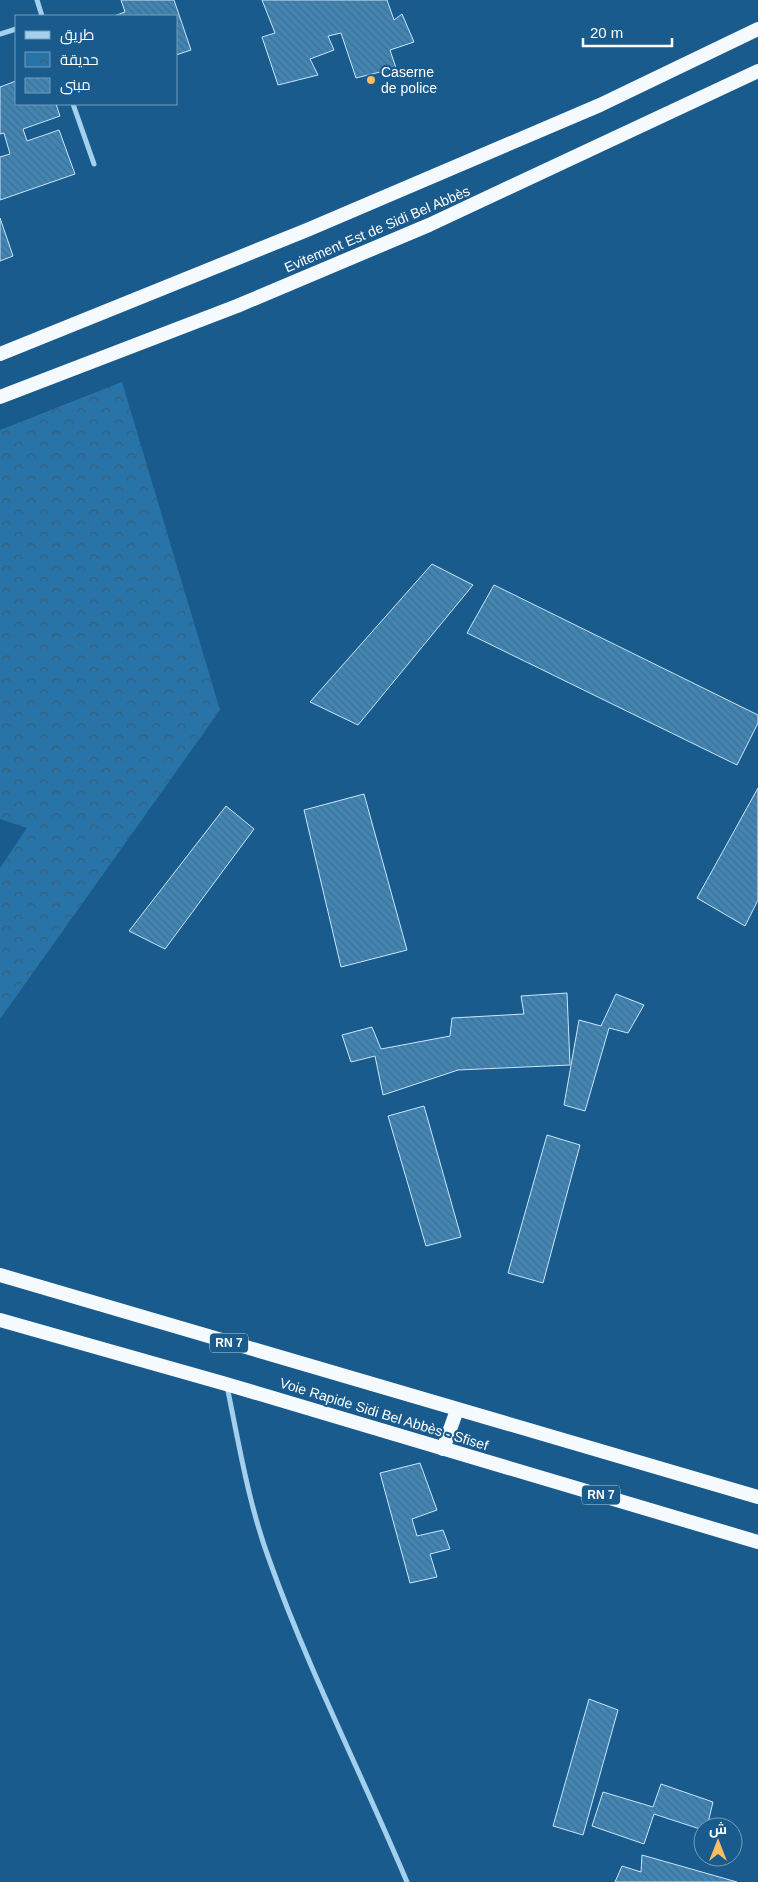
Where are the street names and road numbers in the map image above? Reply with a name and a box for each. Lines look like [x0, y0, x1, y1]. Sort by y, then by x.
street label: Evitement Est de Sidi Bel Abbès [282, 183, 472, 275]
road number: RN 7 [210, 1334, 248, 1352]
street label: Voie Rapide Sidi Bel Abbès - Sfisef [278, 1375, 490, 1453]
road number: RN 7 [582, 1486, 620, 1504]

